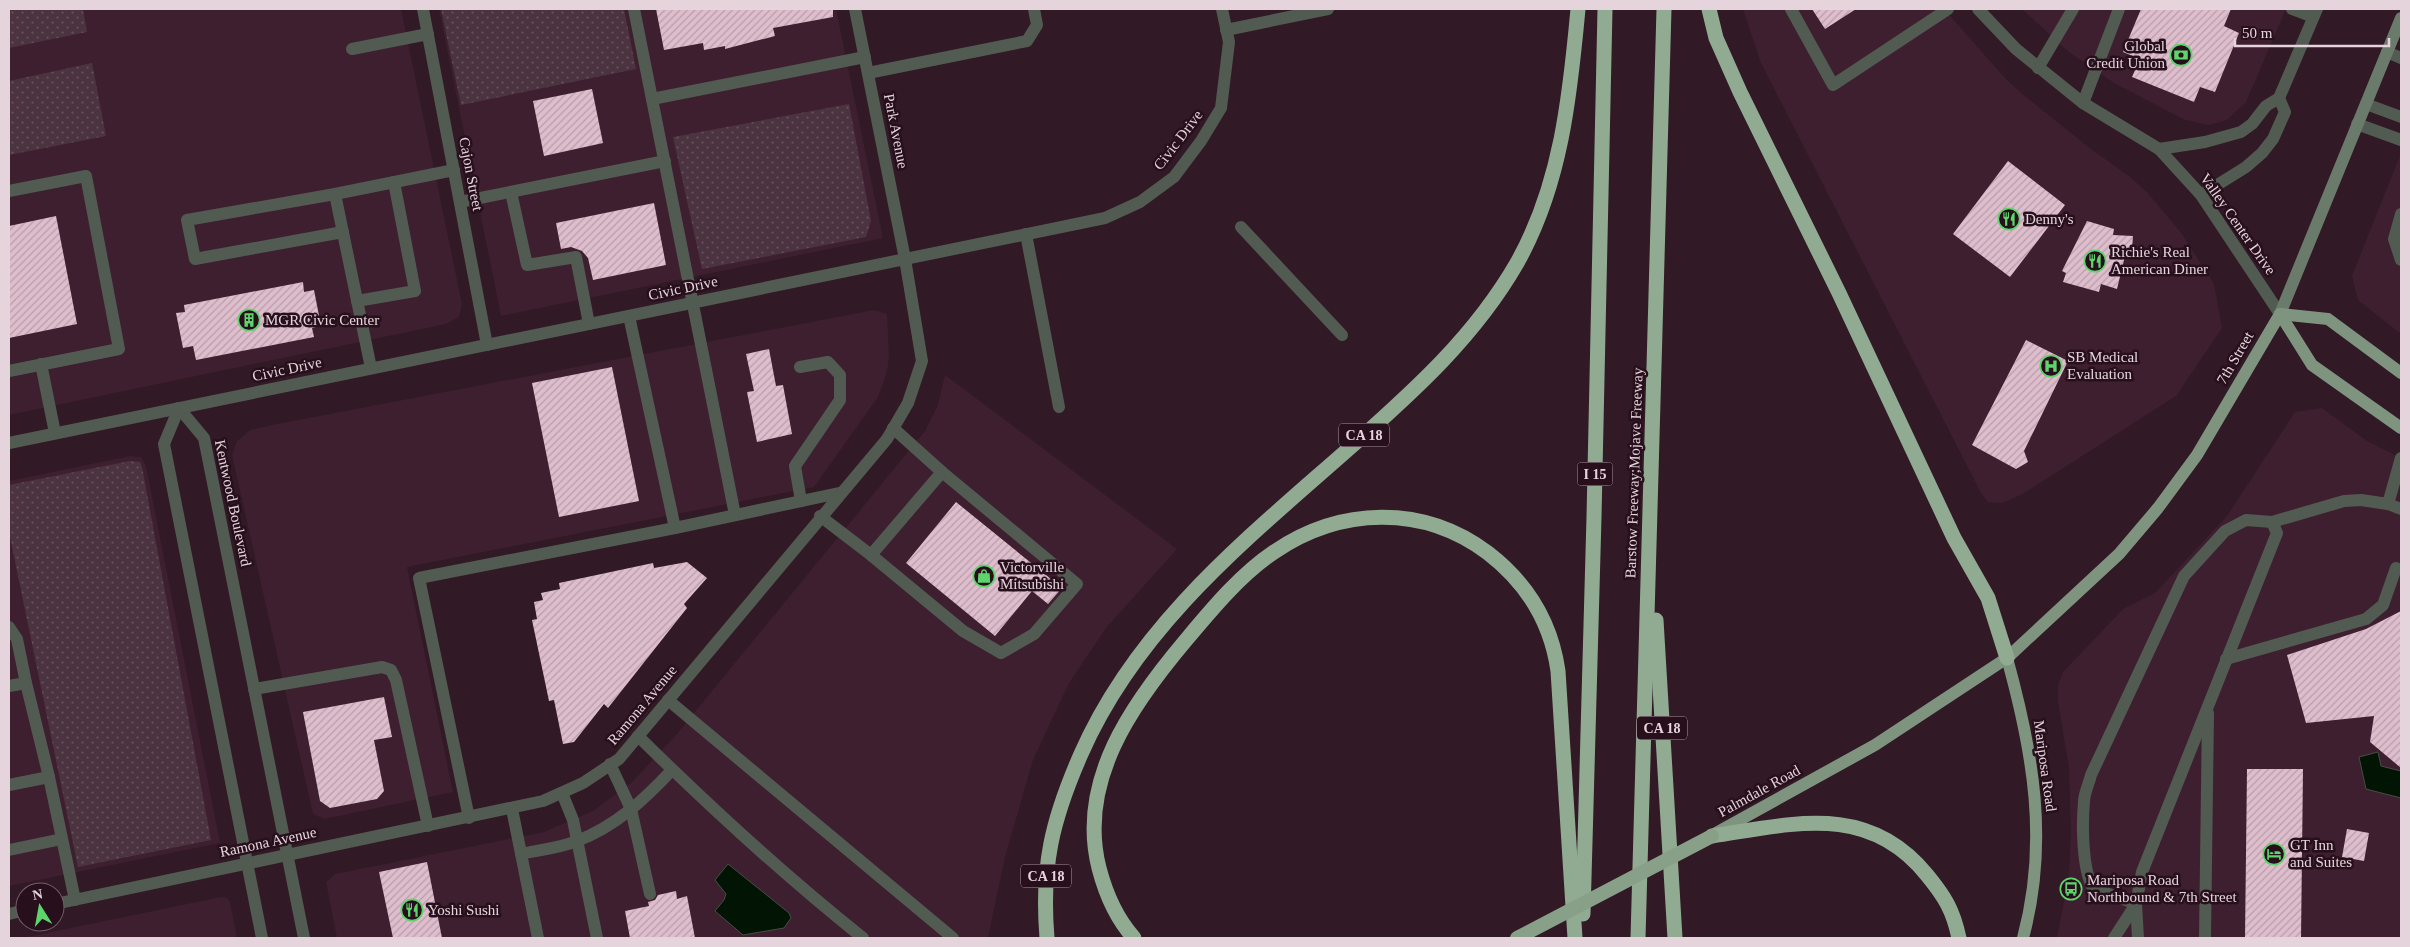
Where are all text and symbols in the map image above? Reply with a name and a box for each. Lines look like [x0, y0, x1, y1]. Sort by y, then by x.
scale bar [2235, 15, 2389, 47]
text: 50 m [2242, 25, 2273, 41]
place label: Global Credit Union [2086, 38, 2165, 71]
bank icon: Global Credit Union [2169, 43, 2193, 67]
street label: Park Avenue [881, 92, 911, 170]
street label: Civic Drive [1150, 107, 1206, 173]
street label: Cajon Street [456, 136, 486, 213]
street label: Valley Center Drive [2197, 170, 2279, 278]
restaurant icon: Denny's [1997, 207, 2021, 231]
place label: Denny's [2025, 211, 2074, 227]
place label: Richie's Real American Diner [2111, 244, 2208, 277]
restaurant icon: Richie's Real American Diner [2083, 249, 2107, 273]
street label: Civic Drive [647, 273, 719, 303]
building icon: MGR Civic Center [237, 308, 261, 332]
place label: MGR Civic Center [265, 312, 379, 328]
street label: 7th Street [2214, 328, 2257, 387]
place label: SB Medical Evaluation [2067, 349, 2138, 382]
street label: Civic Drive [251, 354, 323, 384]
hospital icon: SB Medical Evaluation [2039, 354, 2063, 378]
street label: Barstow Freeway;Mojave Freeway [1622, 367, 1646, 579]
road number: CA 18 [1339, 424, 1389, 446]
street label: Kentwood Boulevard [212, 438, 254, 568]
road number: I 15 [1578, 462, 1612, 486]
place label: Victorville Mitsubishi [1000, 559, 1064, 592]
shop icon: Victorville Mitsubishi [972, 564, 996, 588]
street label: Ramona Avenue [604, 662, 680, 748]
road number: CA 18 [1637, 716, 1687, 740]
street label: Mariposa Road [2031, 719, 2059, 813]
street label: Palmdale Road [1715, 762, 1803, 820]
street label: Ramona Avenue [218, 824, 318, 860]
place label: GT Inn and Suites [2290, 837, 2352, 870]
hotel icon: GT Inn and Suites [2262, 842, 2286, 866]
road number: CA 18 [1021, 864, 1071, 888]
place label: Mariposa Road Northbound & 7th Street [2087, 872, 2237, 905]
bus stop icon: Mariposa Road Northbound & 7th Street [2059, 877, 2083, 901]
north arrow [15, 882, 65, 932]
text: N [31, 886, 44, 903]
restaurant icon: Yoshi Sushi [400, 898, 424, 922]
place label: Yoshi Sushi [428, 902, 499, 918]

